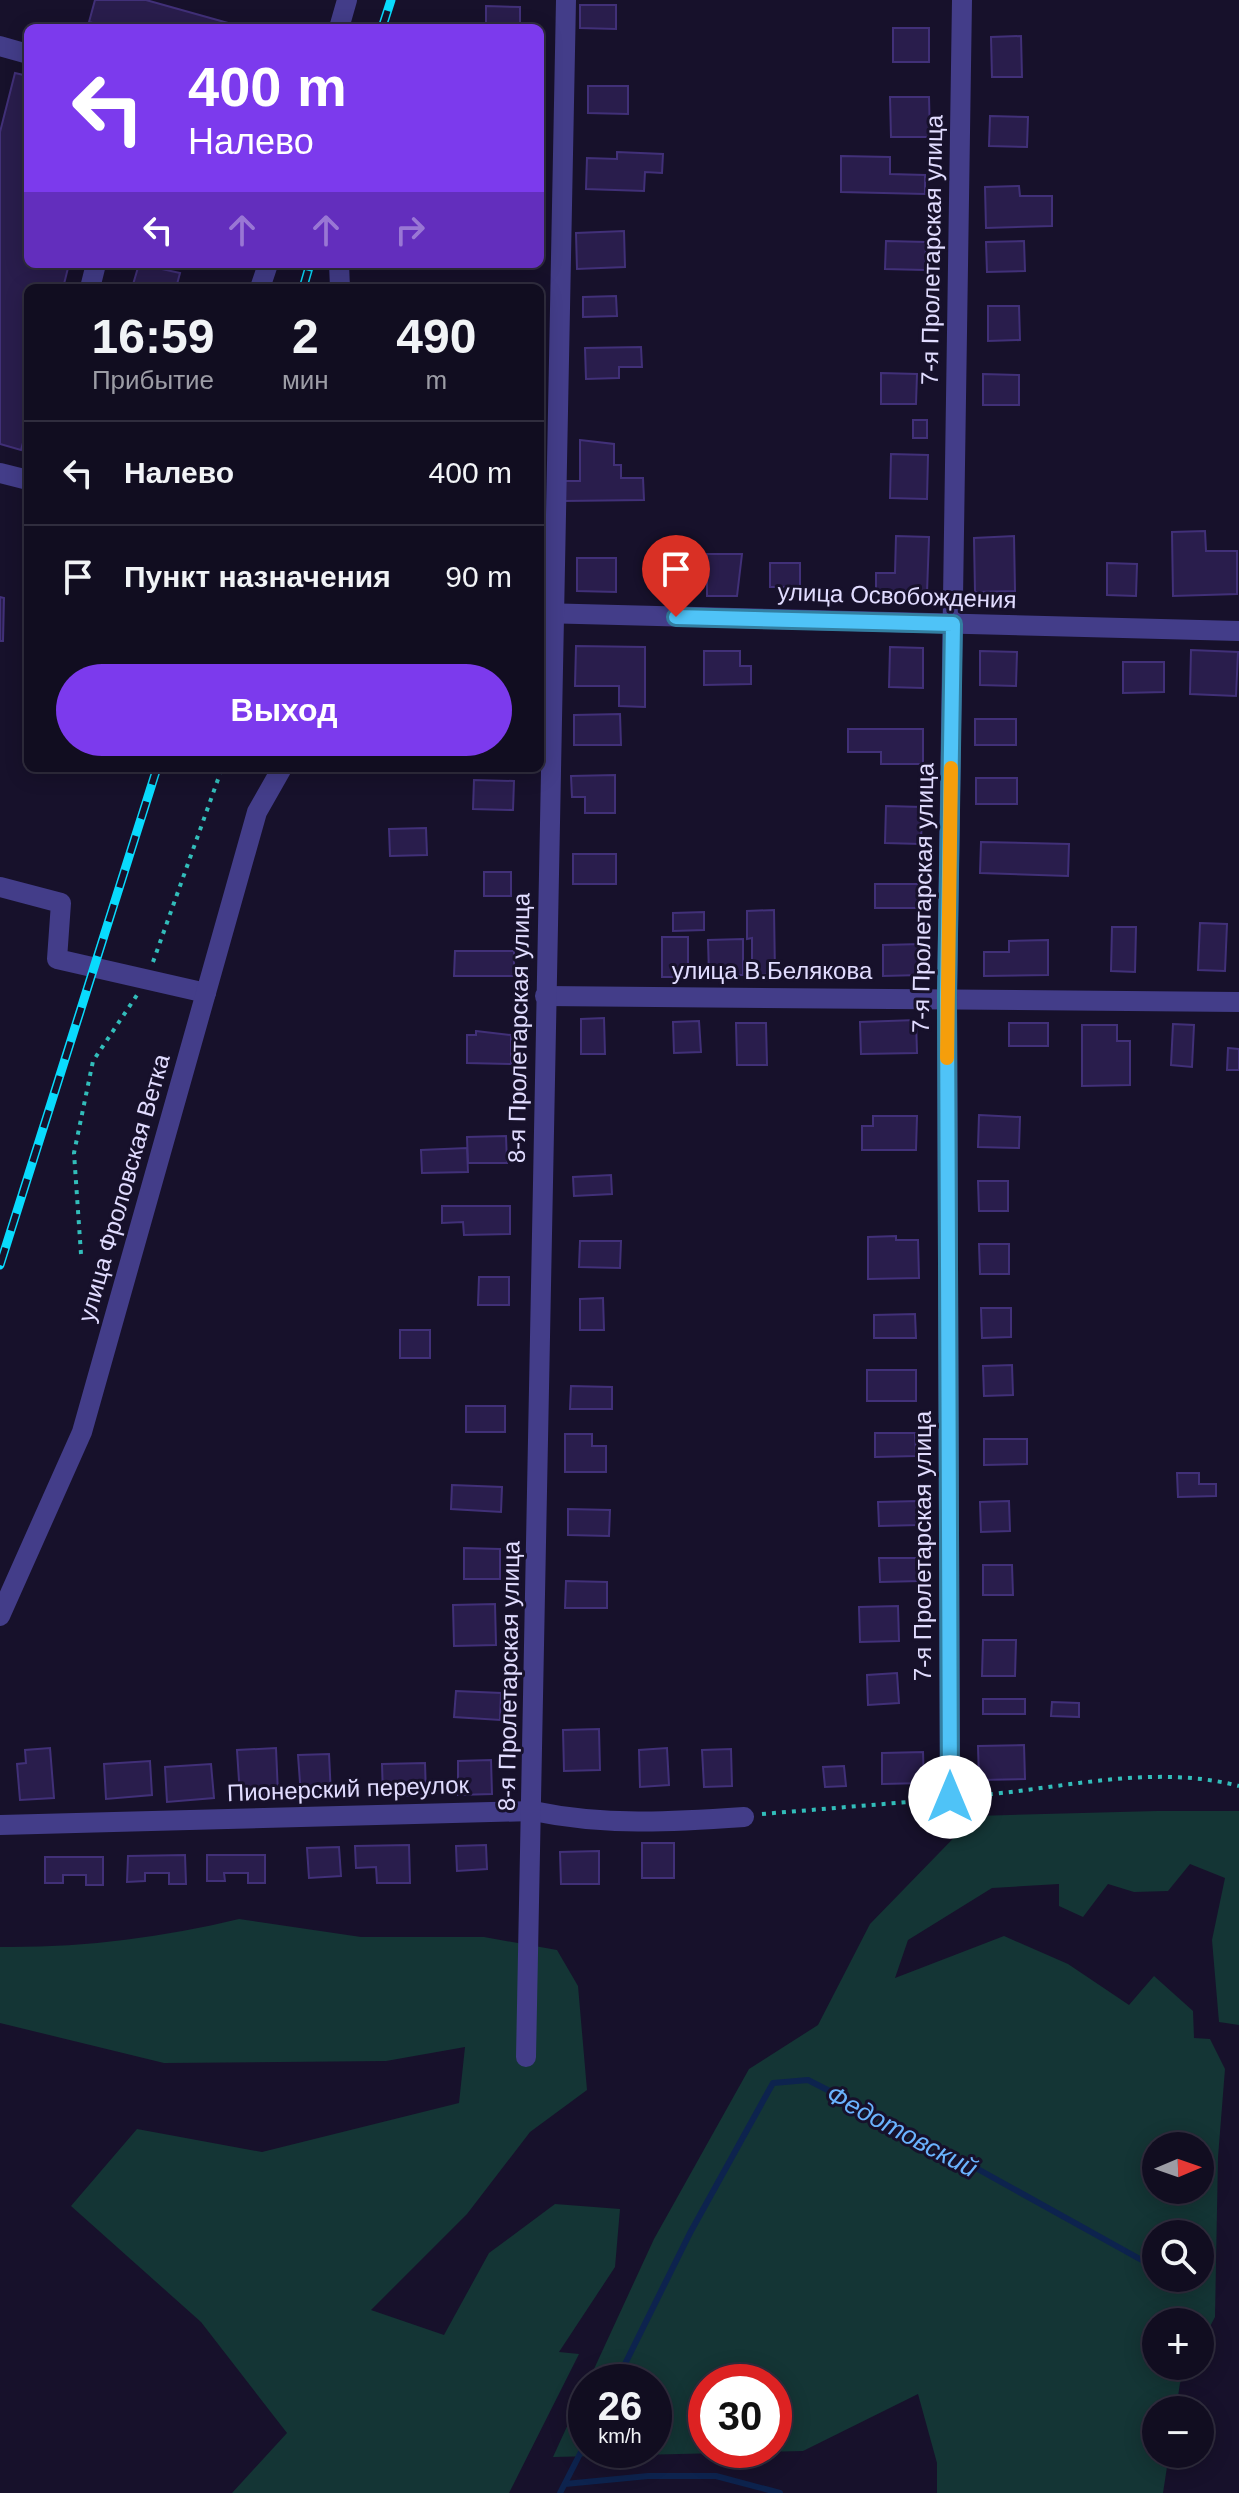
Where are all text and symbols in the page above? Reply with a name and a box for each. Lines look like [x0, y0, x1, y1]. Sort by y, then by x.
text: 400 m [188, 55, 347, 118]
icon: left [56, 56, 160, 160]
street label: 7-я Пролетарская улица [916, 114, 947, 385]
text: Налево [188, 121, 314, 162]
icon: left [136, 208, 180, 252]
icon: ahead [220, 208, 264, 252]
icon: ahead [304, 208, 348, 252]
icon: right [388, 208, 432, 252]
text: 16:59 [92, 310, 214, 363]
text: 2 [292, 310, 319, 363]
text: 490 [396, 310, 476, 363]
text: Прибытие [92, 365, 214, 395]
text: мин [282, 365, 329, 395]
text: m [426, 365, 447, 395]
icon: left [56, 451, 100, 495]
text: Налево [124, 456, 234, 489]
text: 400 m [429, 456, 512, 489]
pin [642, 535, 710, 617]
icon: arrive [654, 547, 698, 591]
icon: arrive [56, 555, 100, 599]
text: Пункт назначения [124, 560, 391, 593]
text: 90 m [445, 560, 512, 593]
street label: улица Освобождения [777, 578, 1017, 613]
button: Выход [56, 664, 512, 756]
street label: 7-я Пролетарская улица [907, 762, 938, 1033]
street label: 8-я Пролетарская улица [503, 892, 534, 1163]
street label: улица В.Белякова [672, 957, 873, 984]
street label: улица Фроловская Ветка [72, 1050, 175, 1325]
street label: 7-я Пролетарская улица [909, 1410, 936, 1681]
street label: 8-я Пролетарская улица [493, 1540, 524, 1811]
position arrow [908, 1755, 992, 1839]
street label: Пионерский переулок [226, 1771, 470, 1806]
water label: Федотовский [821, 2079, 983, 2183]
north arrow [1142, 2132, 1214, 2204]
map controls [1142, 2132, 1214, 2468]
button: search [1142, 2220, 1214, 2292]
button: + [1142, 2308, 1214, 2380]
speed limit sign: 30 [688, 2364, 792, 2468]
text: 26 [598, 2384, 642, 2428]
button: − [1142, 2396, 1214, 2468]
text: km/h [598, 2425, 642, 2447]

